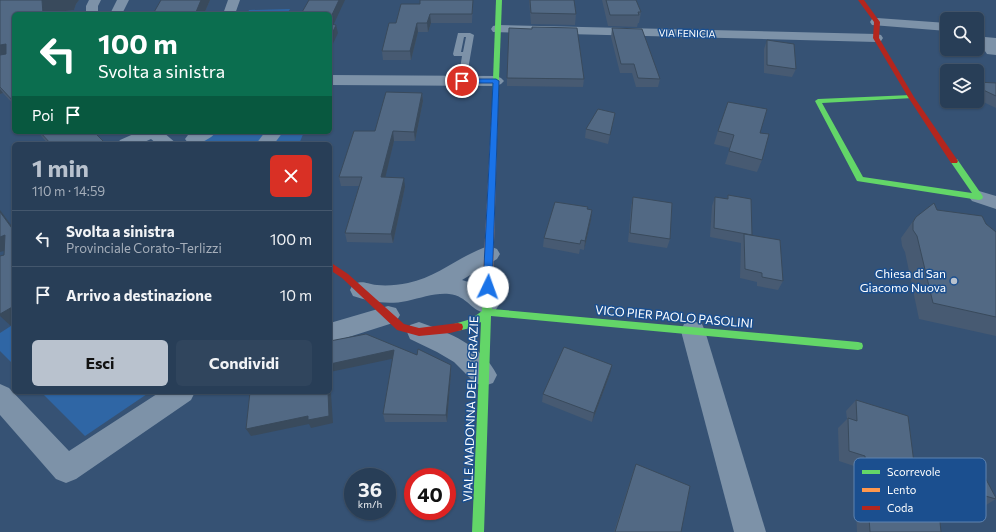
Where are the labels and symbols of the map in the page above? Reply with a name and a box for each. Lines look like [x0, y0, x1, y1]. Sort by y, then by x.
street label: VIA FENICIA [658, 27, 716, 39]
pin [445, 64, 479, 98]
position arrow [467, 266, 509, 308]
place label: Chiesa di San Giacomo Nuova [860, 266, 946, 294]
marker: Chiesa di San Giacomo Nuova [949, 276, 959, 286]
street label: VICO PIER PAOLO PASOLINI [595, 302, 754, 330]
street label: VIALE MADONNA DELLE GRAZIE [460, 316, 480, 502]
legend [854, 458, 986, 522]
text: Scorrevole [887, 465, 941, 478]
speed limit sign: 40 [404, 468, 456, 520]
text: Lento [887, 483, 917, 496]
text: Coda [887, 501, 913, 514]

